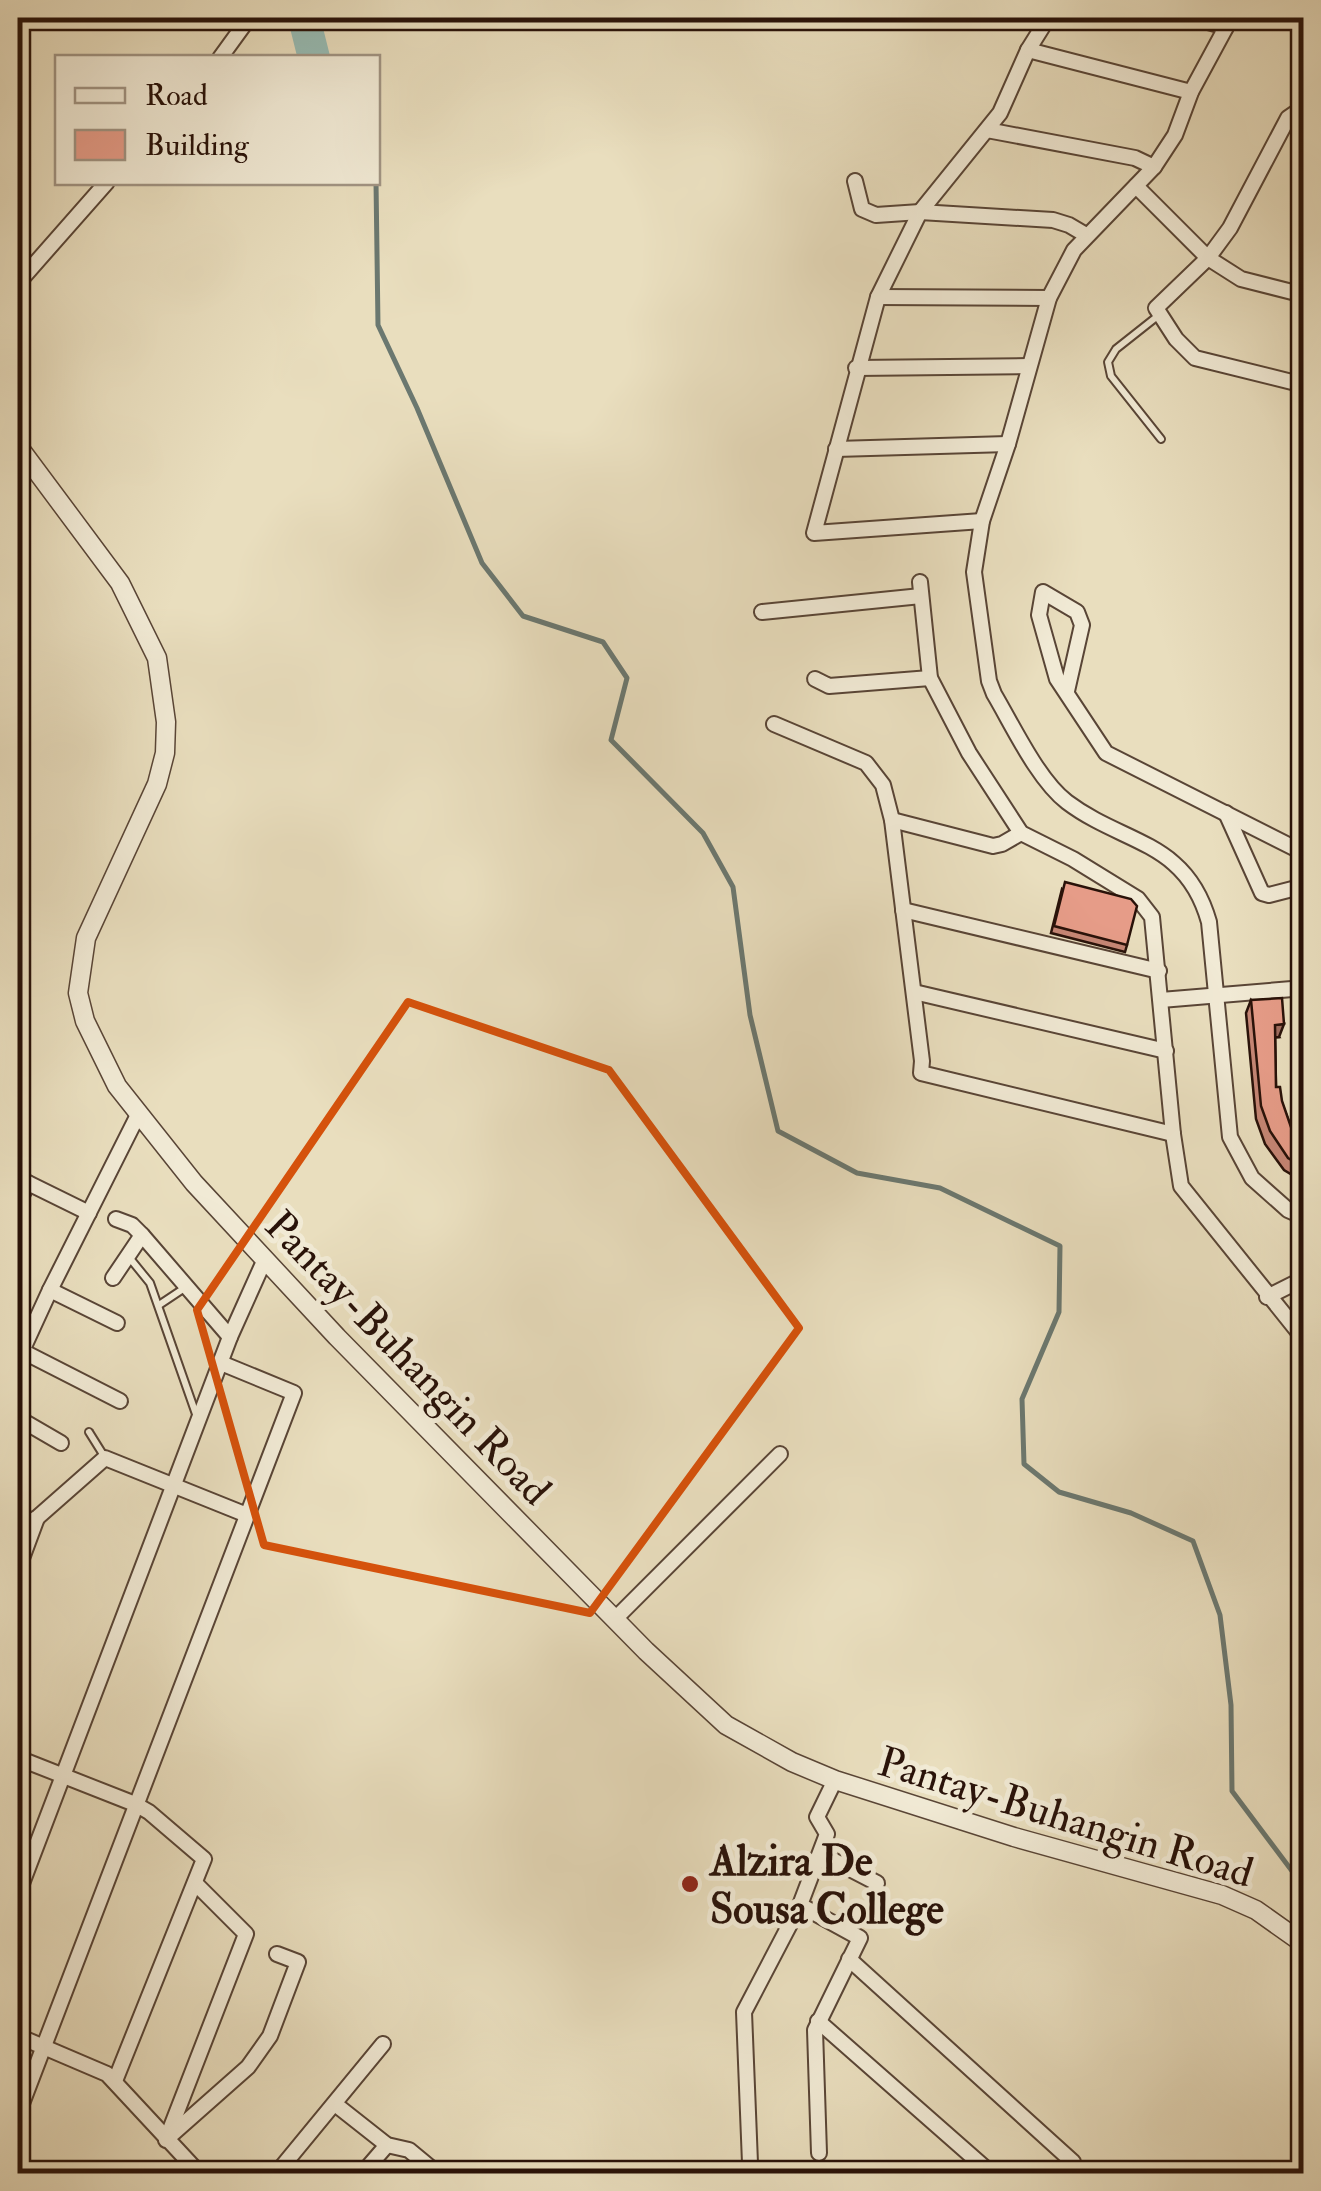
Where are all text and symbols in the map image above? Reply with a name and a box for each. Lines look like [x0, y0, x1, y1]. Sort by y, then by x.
legend [55, 55, 380, 185]
text: Road [145, 77, 208, 114]
text: Building [145, 127, 250, 164]
street label: Pantay-Buhangin Road [254, 1200, 562, 1517]
street label: Pantay-Buhangin Road [872, 1736, 1259, 1900]
place label: Alzira De Sousa College [708, 1836, 944, 1936]
marker: Alzira De Sousa College [679, 1873, 701, 1895]

